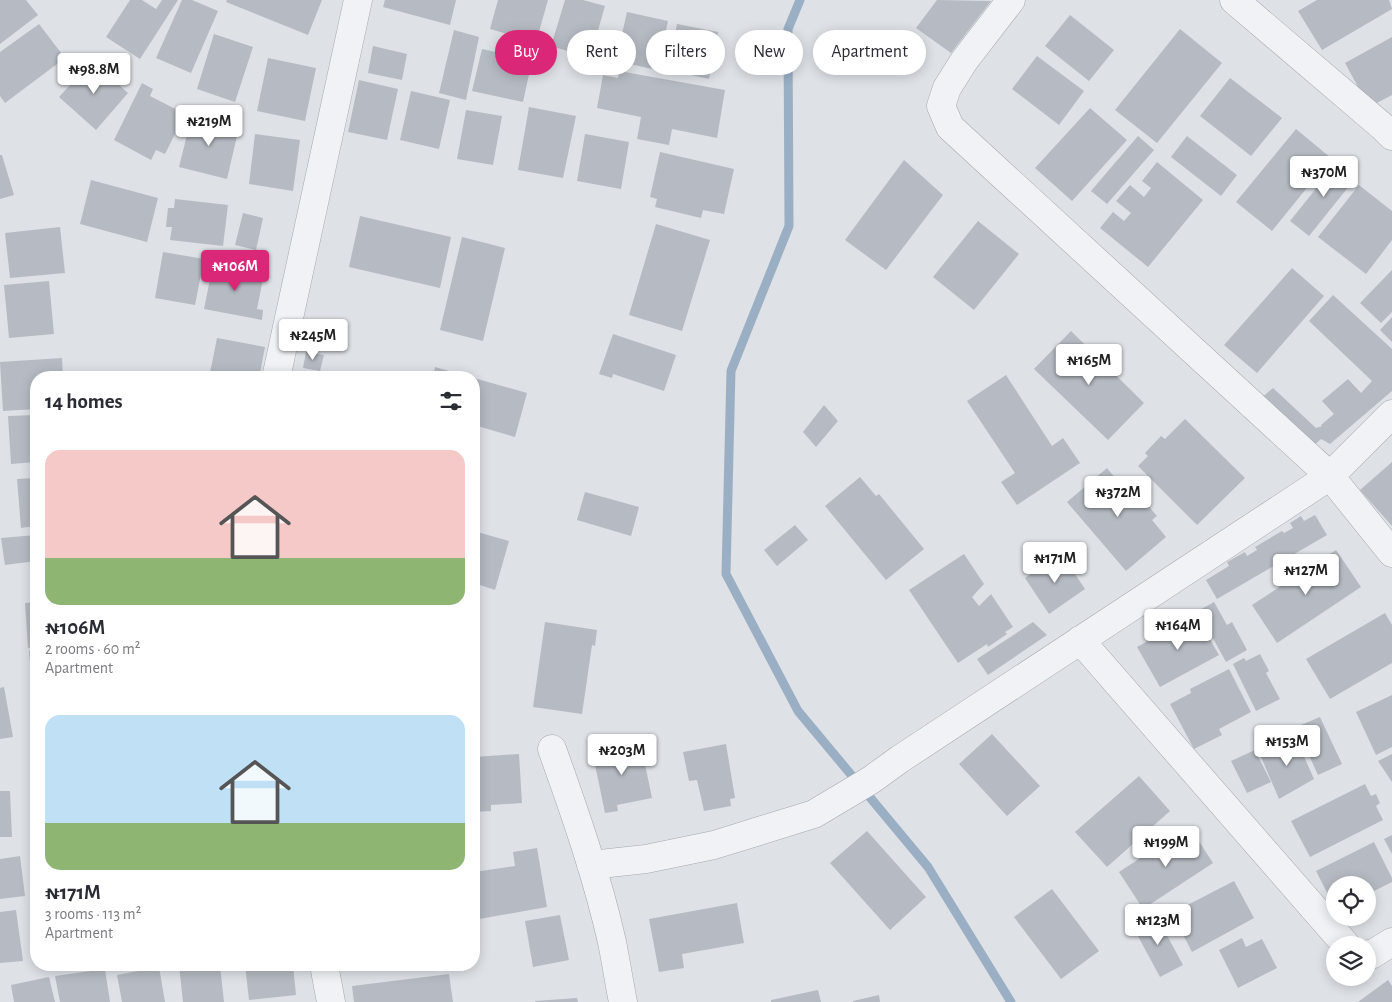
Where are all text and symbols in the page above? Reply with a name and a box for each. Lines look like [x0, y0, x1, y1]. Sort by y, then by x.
chip: Buy [495, 30, 557, 75]
chip: Rent [567, 30, 636, 75]
chip: Filters [646, 30, 725, 75]
chip: New [735, 30, 803, 75]
chip: Apartment [813, 30, 926, 75]
pin: ₦98.8M [53, 52, 135, 95]
text: ₦98.8M [68, 61, 120, 77]
pin: ₦219M [174, 104, 244, 147]
text: ₦219M [186, 113, 232, 129]
pin: ₦370M [1289, 156, 1359, 198]
text: ₦370M [1301, 164, 1347, 180]
pin: ₦106M [200, 250, 270, 292]
text: ₦106M [212, 258, 258, 274]
pin: ₦245M [278, 318, 348, 361]
text: ₦245M [290, 327, 336, 343]
pin: ₦165M [1054, 344, 1124, 386]
text: ₦165M [1067, 352, 1111, 368]
icon: filters [437, 387, 465, 415]
text: 14 homes [45, 391, 123, 412]
pin: ₦372M [1083, 476, 1153, 518]
icon: home [210, 482, 300, 572]
text: ₦372M [1095, 484, 1141, 500]
pin: ₦171M [1020, 542, 1090, 584]
text: ₦171M [1034, 550, 1076, 566]
pin: ₦127M [1271, 554, 1341, 596]
text: ₦127M [1284, 562, 1328, 578]
pin: ₦164M [1143, 608, 1213, 651]
text: ₦106M [45, 617, 105, 638]
text: ₦164M [1155, 617, 1201, 633]
text: 2 rooms · 60 m² [45, 641, 140, 657]
text: Apartment [45, 660, 113, 676]
pin: ₦153M [1252, 724, 1322, 767]
text: ₦153M [1265, 733, 1309, 749]
pin: ₦203M [587, 734, 657, 776]
text: ₦203M [599, 742, 645, 758]
icon: home [210, 747, 300, 837]
pin: ₦199M [1131, 826, 1201, 868]
text: ₦199M [1143, 834, 1189, 850]
map controls [1326, 876, 1376, 986]
button: locate [1326, 876, 1376, 926]
text: ₦171M [45, 882, 101, 903]
pin: ₦123M [1123, 904, 1193, 946]
text: 3 rooms · 113 m² [45, 906, 141, 922]
text: ₦123M [1136, 912, 1180, 928]
text: Apartment [45, 925, 113, 941]
button: layers [1326, 936, 1376, 986]

